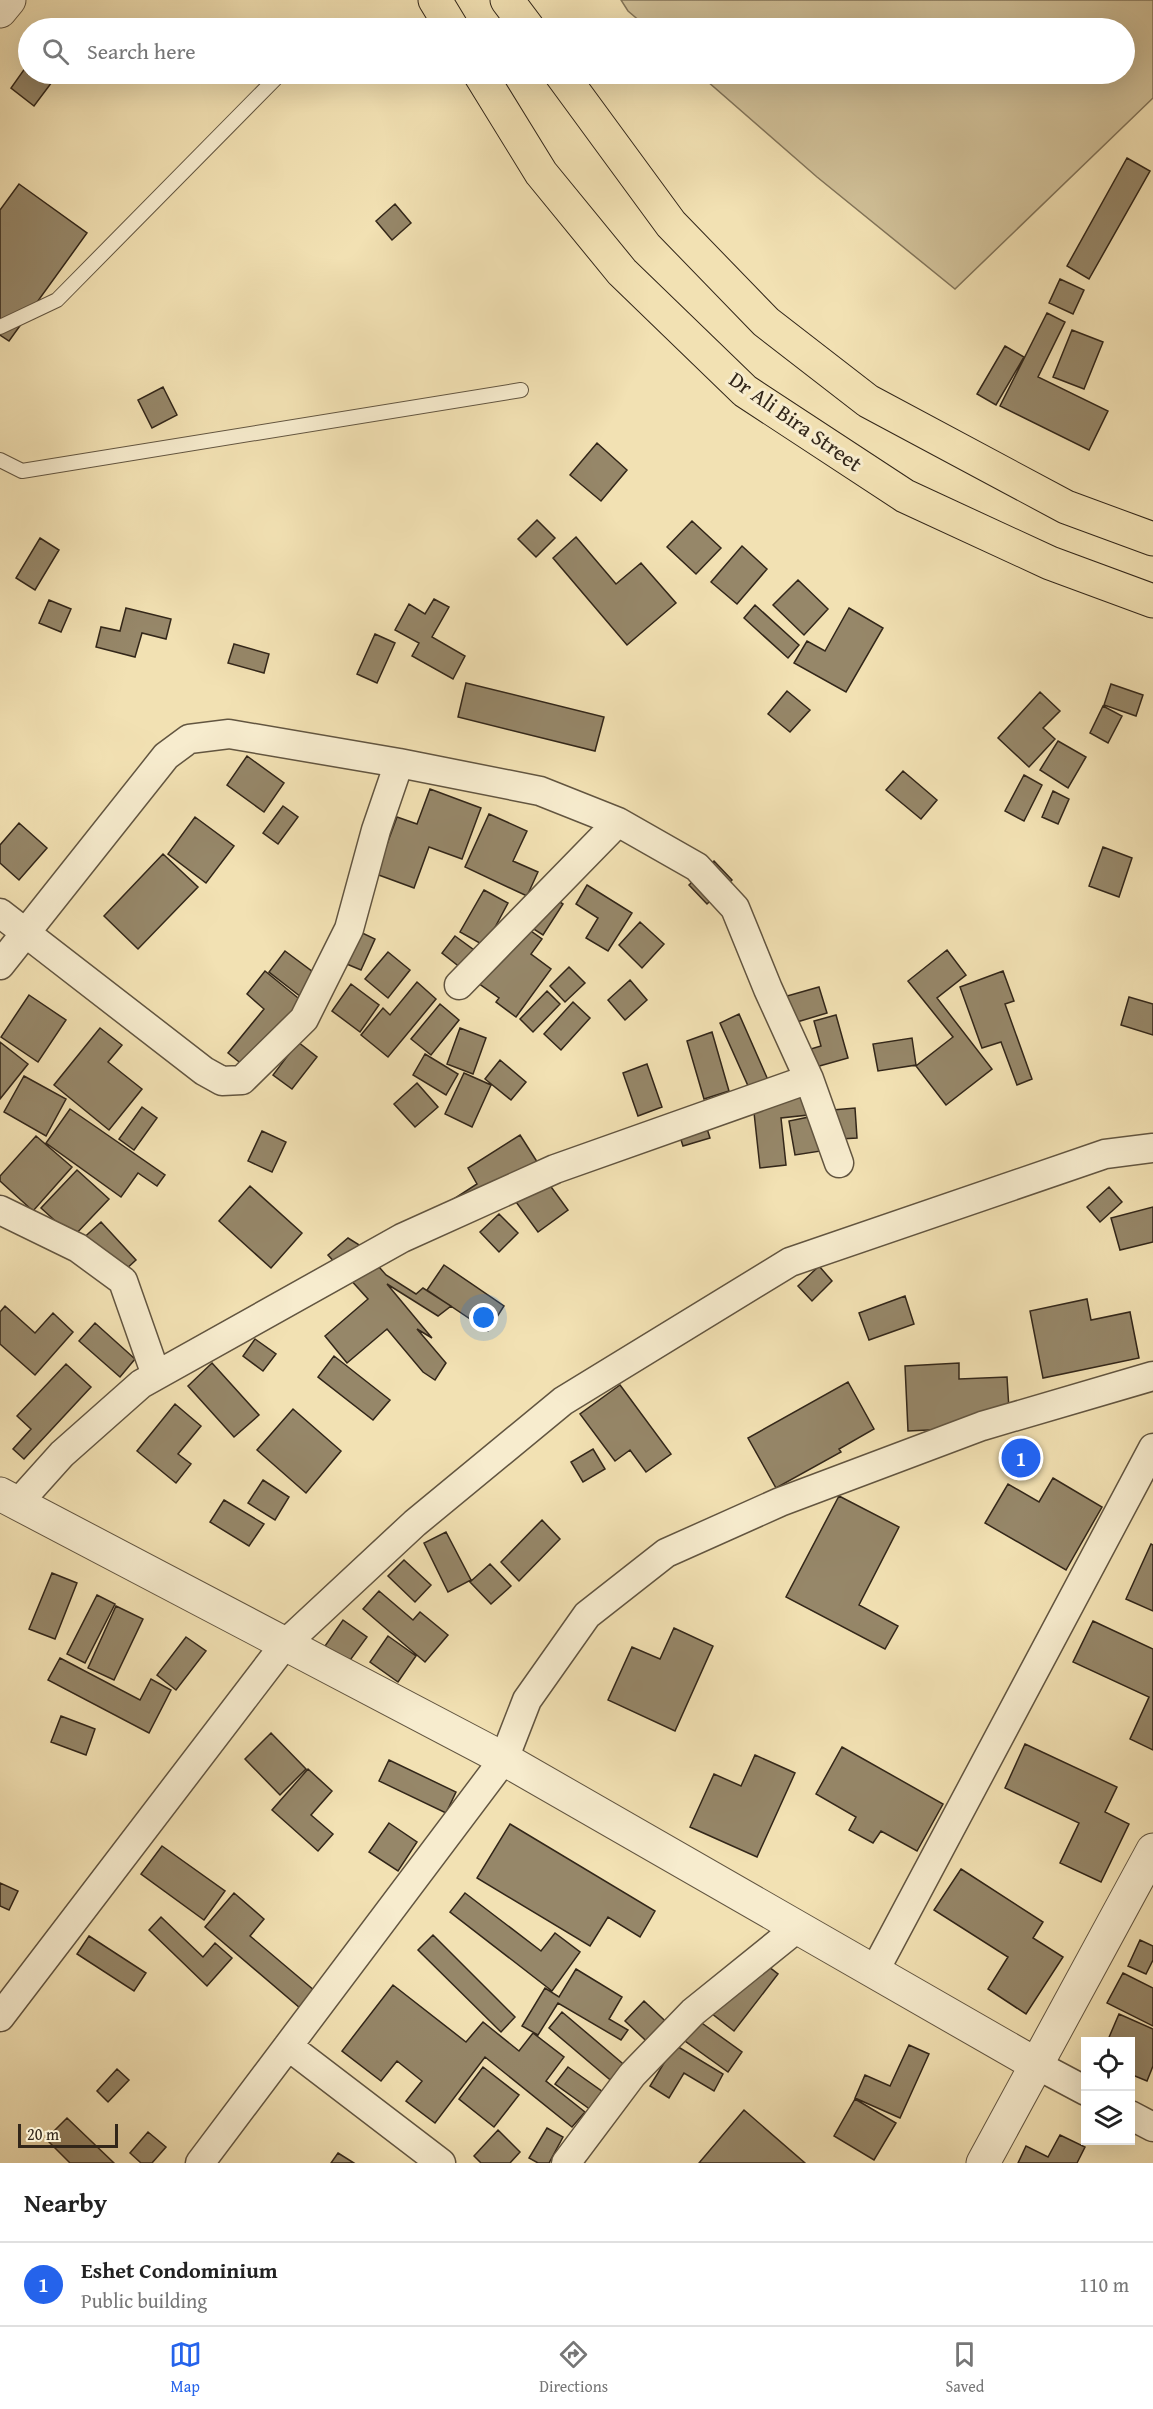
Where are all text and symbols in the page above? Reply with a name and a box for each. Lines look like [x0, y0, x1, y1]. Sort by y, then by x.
search box [18, 18, 1135, 84]
icon: search [39, 35, 72, 68]
text: Search here [87, 35, 196, 67]
street label: Dr Ali Bira Street [723, 363, 869, 479]
your location [469, 1303, 498, 1332]
pin: 1 [1002, 1436, 1040, 1480]
map controls [1081, 2037, 1135, 2145]
button: locate [1081, 2037, 1135, 2091]
button: layers [1081, 2091, 1135, 2145]
scale bar [18, 2121, 118, 2148]
text: 20 m [27, 2122, 59, 2146]
text: Nearby [24, 2183, 107, 2222]
text: Eshet Condominium [81, 2254, 278, 2286]
text: 1 [38, 2270, 49, 2299]
text: 110 m [1079, 2270, 1129, 2299]
text: Public building [81, 2286, 207, 2315]
tab: Map [169, 2338, 202, 2398]
tab: Directions [539, 2338, 608, 2398]
tab: Saved [945, 2338, 984, 2398]

